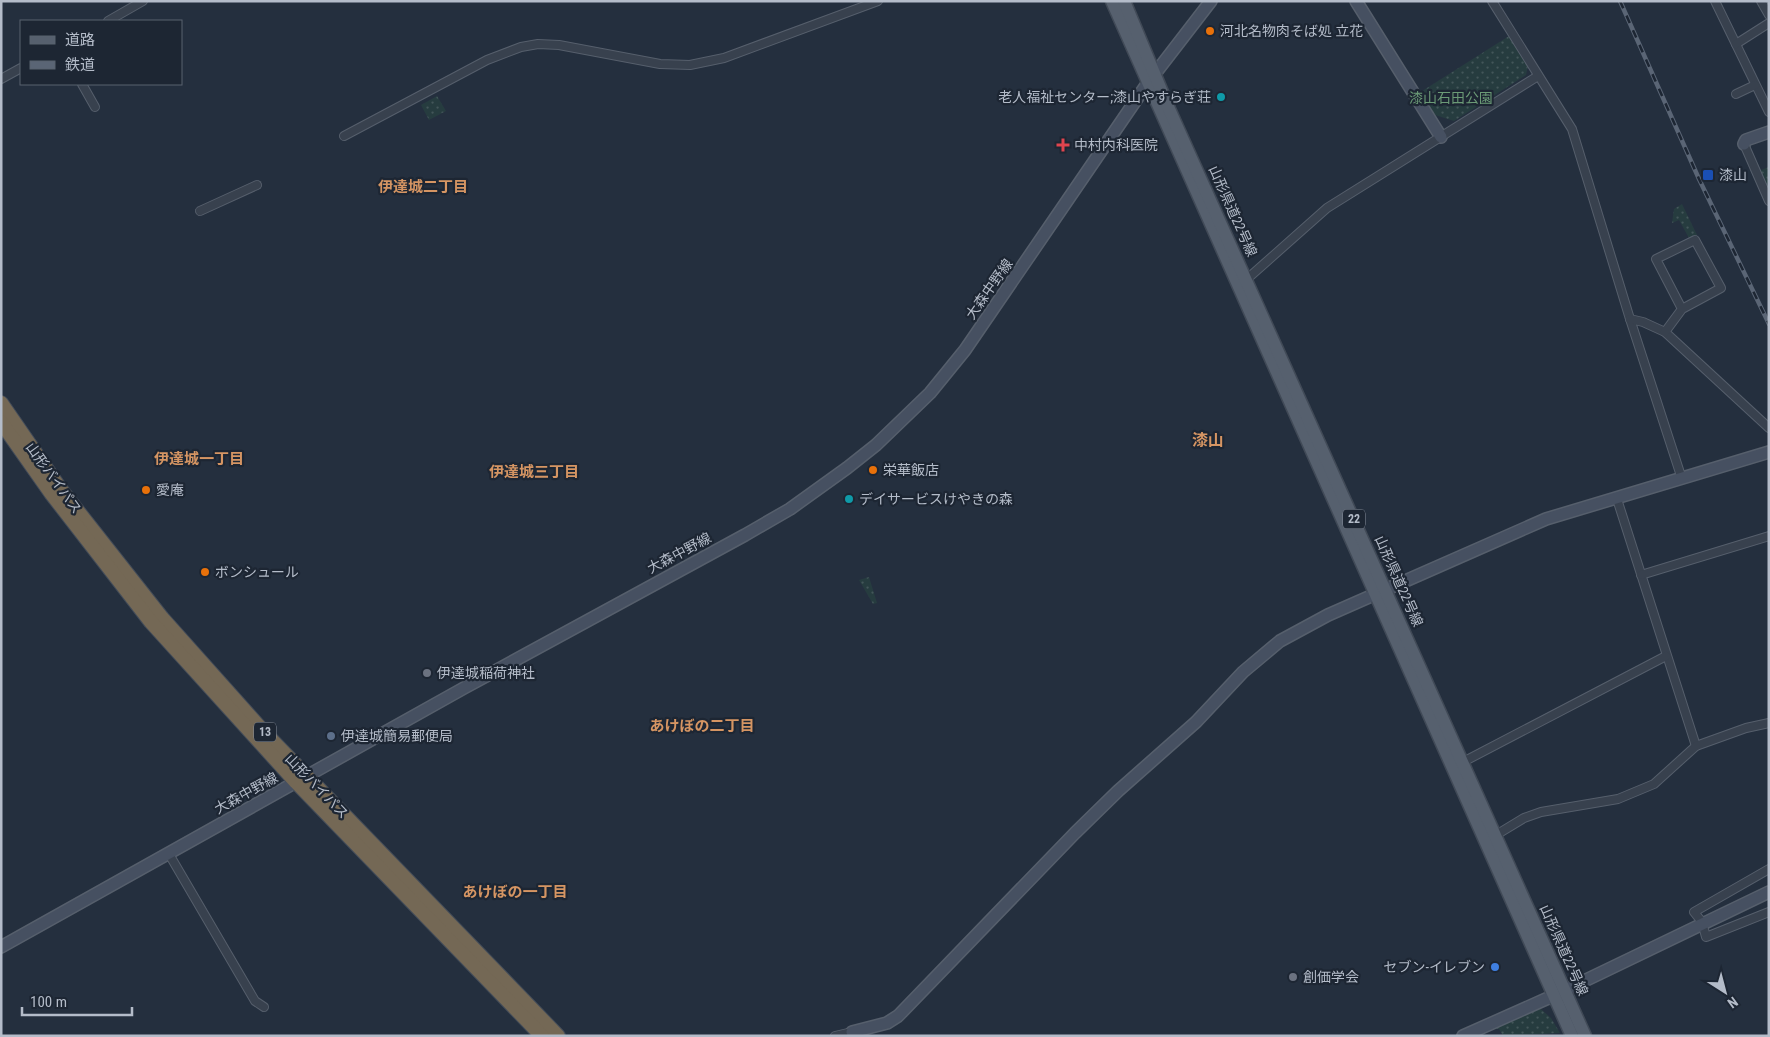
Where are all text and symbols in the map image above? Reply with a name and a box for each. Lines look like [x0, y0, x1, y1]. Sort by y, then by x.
legend [20, 20, 182, 85]
place label: 河北名物肉そば処 立花 [1220, 23, 1363, 39]
marker: 河北名物肉そば処 立花 [1204, 25, 1216, 37]
text: 道路 [65, 31, 95, 49]
text: 鉄道 [65, 56, 95, 74]
place label: 老人福祉センター;漆山やすらぎ荘 [998, 89, 1211, 105]
park label: 漆山石田公園 [1409, 90, 1493, 106]
marker: 老人福祉センター;漆山やすらぎ荘 [1215, 91, 1227, 103]
place label: 中村内科医院 [1074, 137, 1158, 153]
marker: 中村内科医院 [1056, 138, 1070, 152]
street label: 山形県道22号線 [1206, 163, 1260, 259]
place label: 漆山 [1719, 167, 1747, 183]
marker: 漆山 [1701, 168, 1715, 182]
district label: 伊達城二丁目 [378, 178, 468, 196]
street label: 大森中野線 [962, 256, 1016, 322]
district label: 漆山 [1192, 431, 1224, 450]
street label: 山形バイパス [23, 439, 85, 517]
district label: 伊達城一丁目 [154, 450, 244, 468]
place label: 栄華飯店 [883, 462, 939, 478]
district label: 伊達城三丁目 [489, 463, 579, 481]
marker: 栄華飯店 [867, 464, 879, 476]
place label: 愛庵 [156, 482, 184, 498]
marker: 愛庵 [140, 484, 152, 496]
place label: デイサービスけやきの森 [859, 491, 1013, 507]
marker: デイサービスけやきの森 [843, 493, 855, 505]
road number: 22 [1343, 509, 1365, 528]
street label: 大森中野線 [644, 530, 714, 576]
street label: 山形県道22号線 [1372, 533, 1426, 629]
place label: ボンシュール [215, 564, 299, 580]
marker: ボンシュール [199, 566, 211, 578]
place label: 伊達城稲荷神社 [437, 665, 535, 681]
marker: 伊達城稲荷神社 [421, 667, 433, 679]
district label: あけぼの二丁目 [649, 717, 755, 735]
road number: 13 [254, 722, 276, 742]
place label: 伊達城簡易郵便局 [341, 728, 453, 744]
marker: 伊達城簡易郵便局 [325, 730, 337, 742]
street label: 山形バイパス [282, 750, 352, 822]
street label: 大森中野線 [212, 769, 280, 817]
district label: あけぼの一丁目 [462, 883, 568, 901]
street label: 山形県道22号線 [1537, 902, 1591, 998]
place label: セブン-イレブン [1384, 959, 1485, 975]
marker: セブン-イレブン [1489, 961, 1501, 973]
north arrow [1700, 967, 1750, 1017]
place label: 創価学会 [1303, 969, 1359, 985]
marker: 創価学会 [1287, 971, 1299, 983]
scale bar [22, 984, 132, 1016]
text: 100 m [30, 993, 67, 1011]
text: N [1724, 994, 1741, 1012]

